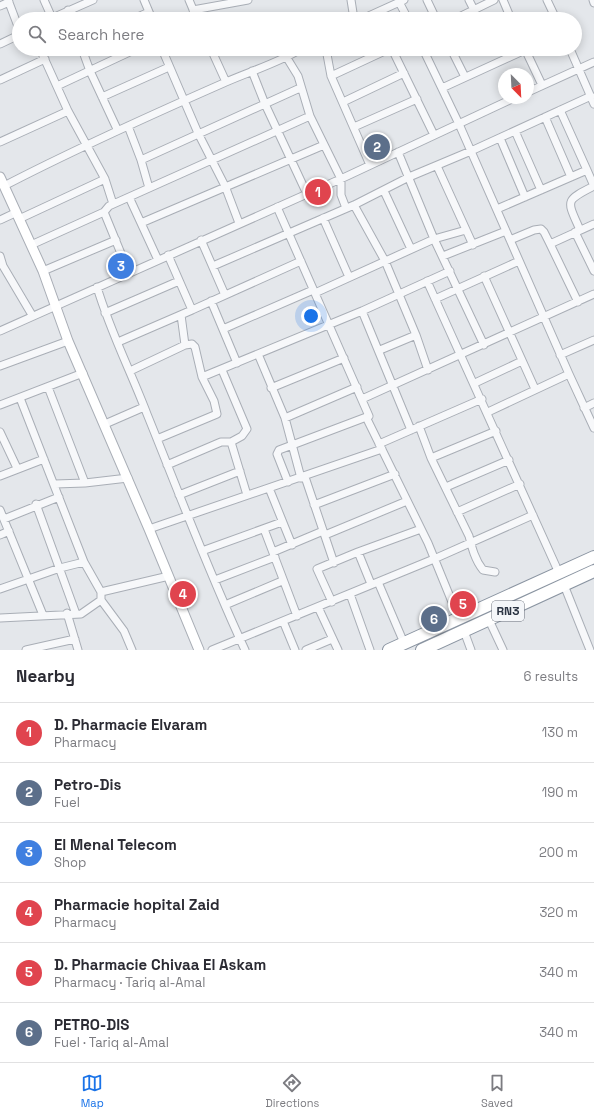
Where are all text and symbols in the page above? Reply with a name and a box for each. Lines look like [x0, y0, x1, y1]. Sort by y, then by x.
search box [12, 12, 582, 56]
icon: search [26, 23, 48, 45]
text: Search here [58, 25, 144, 44]
north arrow [498, 68, 534, 104]
pin: 2 [364, 132, 390, 162]
pin: 1 [305, 177, 331, 207]
pin: 3 [108, 251, 134, 281]
your location [301, 306, 321, 326]
pin: 4 [170, 579, 196, 609]
pin: 5 [450, 589, 476, 619]
road number: RN3 [492, 601, 524, 621]
pin: 6 [421, 604, 447, 634]
text: Nearby [16, 665, 75, 687]
text: 6 results [524, 668, 578, 685]
text: D. Pharmacie Elvaram [54, 715, 207, 734]
text: 1 [26, 724, 32, 741]
text: 130 m [542, 724, 578, 741]
text: Pharmacy [54, 734, 116, 751]
text: Petro-Dis [54, 775, 121, 794]
text: 2 [25, 784, 33, 801]
text: 190 m [542, 784, 578, 801]
text: Fuel [54, 794, 80, 811]
text: El Menal Telecom [54, 835, 177, 854]
text: 3 [25, 844, 33, 861]
text: 200 m [539, 844, 578, 861]
text: Shop [54, 854, 86, 871]
text: Pharmacie hopital Zaid [54, 895, 220, 914]
text: 4 [25, 904, 33, 921]
text: 320 m [539, 904, 578, 921]
text: Pharmacy [54, 914, 116, 931]
text: D. Pharmacie Chivaa El Askam [54, 955, 266, 974]
text: 5 [25, 964, 33, 981]
text: 340 m [539, 964, 578, 981]
text: Pharmacy · Tariq al-Amal [54, 974, 205, 991]
text: PETRO-DIS [54, 1015, 129, 1034]
text: 6 [25, 1024, 33, 1041]
text: 340 m [539, 1024, 578, 1041]
text: Fuel · Tariq al-Amal [54, 1034, 169, 1051]
tab: Map [81, 1072, 104, 1110]
tab: Directions [265, 1072, 319, 1110]
tab: Saved [481, 1072, 513, 1110]

